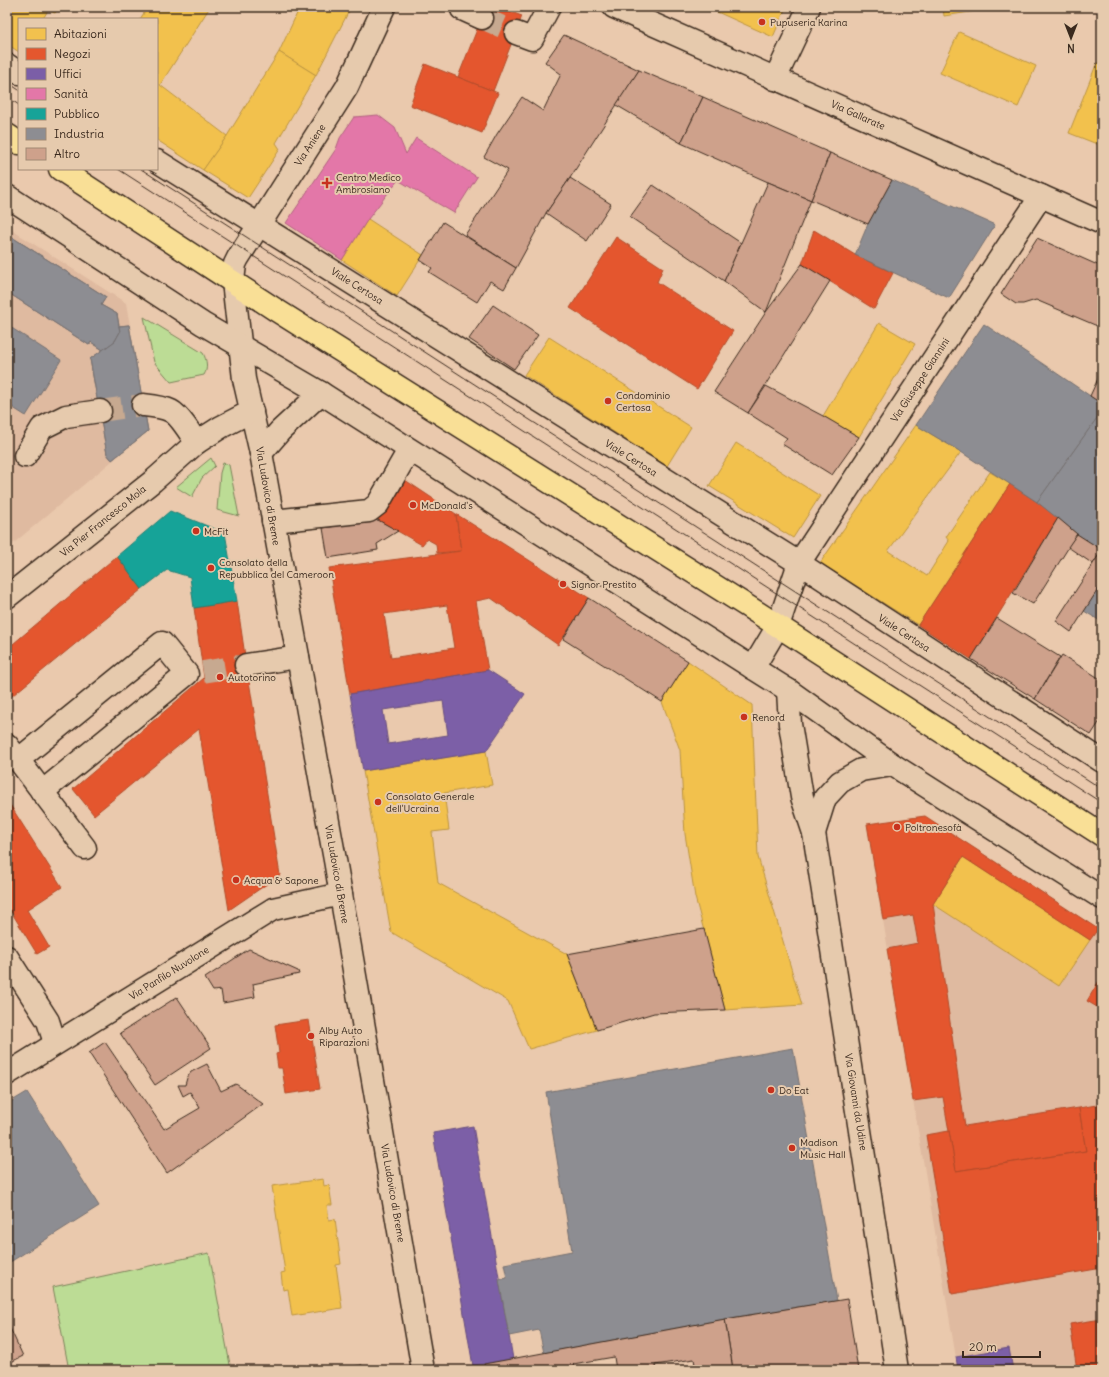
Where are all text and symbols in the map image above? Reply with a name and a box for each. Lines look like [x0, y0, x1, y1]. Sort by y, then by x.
place label: Pupuseria Karina [770, 16, 848, 29]
marker: Pupuseria Karina [757, 17, 767, 27]
legend [18, 18, 158, 170]
north arrow [1051, 18, 1091, 58]
text: Abitazioni [54, 26, 107, 41]
text: N [1067, 41, 1075, 55]
text: Negozi [54, 46, 90, 61]
text: Uffici [54, 66, 82, 81]
text: Sanità [54, 86, 88, 101]
street label: Via Gallarate [829, 97, 887, 133]
text: Pubblico [54, 106, 100, 121]
street label: Via Aniene [292, 121, 328, 169]
text: Industria [54, 126, 104, 141]
text: Altro [54, 146, 80, 161]
place label: Centro Medico Ambrosiano [336, 171, 401, 196]
marker: Centro Medico Ambrosiano [321, 177, 333, 189]
street label: Viale Certosa [328, 265, 386, 307]
street label: Via Giuseppe Giannini [888, 335, 952, 425]
place label: Condominio Certosa [616, 389, 670, 414]
marker: Condominio Certosa [603, 396, 613, 406]
street label: Viale Certosa [602, 437, 660, 479]
street label: Via Ludovico di Breme [253, 446, 283, 546]
street label: Via Pier Francesco Mola [57, 482, 149, 560]
place label: McDonald's [421, 499, 473, 512]
marker: McDonald's [408, 500, 418, 510]
place label: McFit [204, 525, 229, 538]
marker: McFit [191, 526, 201, 536]
place label: Consolato della Repubblica del Cameroon [219, 556, 334, 581]
marker: Consolato della Repubblica del Cameroon [206, 563, 216, 573]
place label: Signor Prestito [571, 578, 637, 591]
marker: Signor Prestito [558, 579, 568, 589]
street label: Viale Certosa [876, 611, 933, 655]
place label: Autotorino [228, 671, 276, 684]
marker: Autotorino [215, 672, 225, 682]
place label: Renord [752, 711, 785, 724]
marker: Renord [739, 712, 749, 722]
place label: Consolato Generale dell'Ucraina [386, 790, 474, 815]
marker: Consolato Generale dell'Ucraina [373, 797, 383, 807]
place label: Poltronesofà [905, 821, 962, 834]
marker: Poltronesofà [892, 822, 902, 832]
street label: Via Ludovico di Breme [322, 824, 352, 924]
place label: Acqua & Sapone [244, 874, 319, 887]
marker: Acqua & Sapone [231, 875, 241, 885]
street label: Via Panfilo Nuvolone [127, 943, 211, 1003]
place label: Alby Auto Riparazioni [319, 1024, 369, 1049]
marker: Alby Auto Riparazioni [306, 1031, 316, 1041]
street label: Via Giovanni da Udine [842, 1052, 870, 1152]
place label: Do Eat [779, 1084, 810, 1097]
marker: Do Eat [766, 1085, 776, 1095]
place label: Madison Music Hall [800, 1136, 846, 1161]
street label: Via Ludovico di Breme [378, 1143, 408, 1243]
marker: Madison Music Hall [787, 1143, 797, 1153]
scale bar [963, 1333, 1040, 1359]
text: 20 m [969, 1339, 997, 1354]

